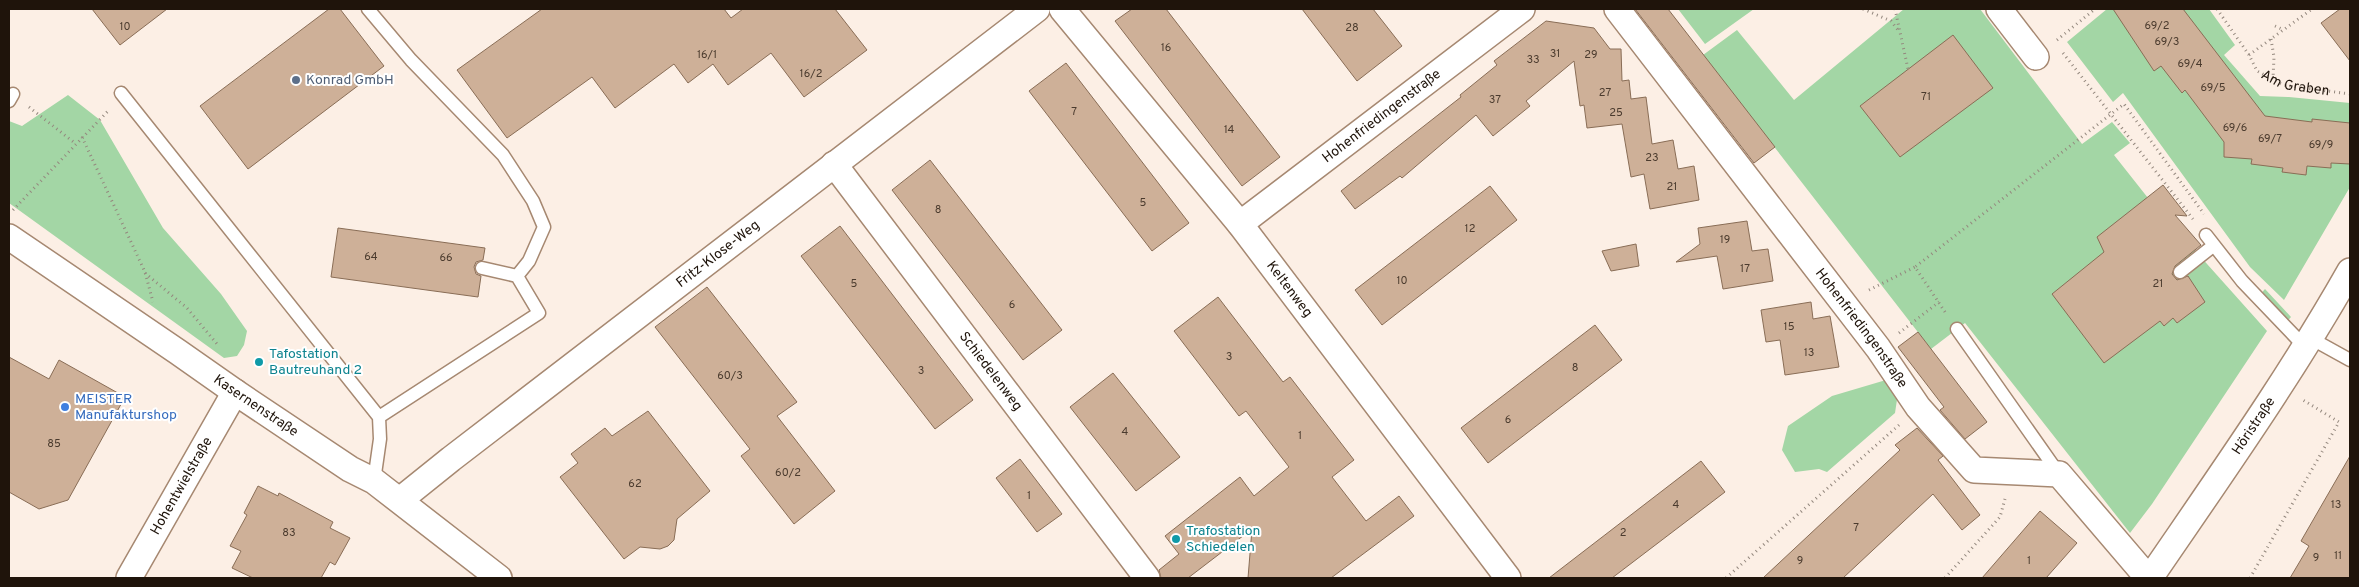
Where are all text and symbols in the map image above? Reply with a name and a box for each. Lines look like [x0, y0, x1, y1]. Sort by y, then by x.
house number: 69/2 [2145, 19, 2169, 33]
house number: 10 [119, 20, 131, 34]
house number: 28 [1345, 21, 1359, 35]
house number: 69/3 [2155, 35, 2179, 49]
house number: 16 [1161, 41, 1171, 55]
house number: 31 [1550, 47, 1560, 61]
house number: 16/1 [697, 48, 717, 62]
house number: 29 [1584, 48, 1598, 62]
house number: 33 [1526, 53, 1540, 67]
house number: 69/4 [2178, 57, 2203, 71]
street label: Hohenfriedingenstraße [1319, 65, 1444, 167]
street label: Am Graben [2258, 66, 2331, 100]
house number: 16/2 [800, 67, 822, 81]
place label: Konrad GmbH [306, 72, 394, 89]
marker: Konrad GmbH [290, 74, 302, 86]
house number: 69/5 [2201, 81, 2226, 95]
house number: 27 [1599, 86, 1611, 100]
house number: 71 [1921, 90, 1931, 104]
house number: 37 [1489, 93, 1501, 107]
house number: 7 [1071, 105, 1077, 119]
house number: 25 [1609, 106, 1623, 120]
house number: 69/6 [2223, 121, 2247, 135]
house number: 14 [1224, 123, 1235, 137]
house number: 69/7 [2258, 132, 2282, 146]
house number: 69/9 [2309, 138, 2333, 152]
house number: 23 [1645, 151, 1659, 165]
house number: 21 [1667, 180, 1677, 194]
house number: 5 [1140, 196, 1147, 210]
house number: 8 [935, 203, 941, 217]
street label: Fritz-Klose-Weg [673, 217, 763, 291]
house number: 12 [1465, 222, 1475, 236]
house number: 19 [1720, 233, 1730, 247]
house number: 64 [364, 250, 378, 264]
house number: 66 [439, 251, 453, 265]
street label: Keltenweg [1263, 258, 1316, 321]
house number: 17 [1740, 262, 1750, 276]
street label: Hohenfriedingenstraße [1811, 265, 1911, 391]
house number: 10 [1396, 274, 1408, 288]
house number: 5 [851, 277, 858, 291]
house number: 21 [2153, 277, 2163, 291]
house number: 6 [1009, 298, 1015, 312]
house number: 15 [1784, 320, 1795, 334]
street label: Schiedelenweg [956, 329, 1026, 414]
place label: Tafostation Bautreuhand 2 [269, 346, 362, 379]
house number: 13 [1804, 346, 1814, 360]
house number: 3 [1226, 350, 1232, 364]
marker: Tafostation Bautreuhand 2 [253, 356, 265, 368]
house number: 8 [1572, 361, 1578, 375]
house number: 3 [918, 364, 924, 378]
house number: 60/3 [717, 369, 743, 383]
street label: Kasernenstraße [210, 371, 301, 440]
place label: MEISTER Manufakturshop [75, 391, 177, 424]
street label: Höristraße [2228, 394, 2279, 458]
marker: MEISTER Manufakturshop [59, 401, 71, 413]
house number: 6 [1505, 413, 1511, 427]
house number: 4 [1122, 425, 1129, 439]
house number: 1 [1298, 429, 1302, 443]
street label: Hohentwielstraße [147, 434, 216, 538]
house number: 85 [47, 437, 61, 451]
house number: 60/2 [775, 466, 801, 480]
house number: 62 [628, 477, 642, 491]
house number: 1 [1027, 489, 1031, 503]
house number: 4 [1673, 498, 1680, 512]
house number: 13 [2331, 498, 2341, 512]
house number: 7 [1853, 521, 1859, 535]
place label: Trafostation Schiedelen [1186, 523, 1260, 556]
house number: 83 [282, 526, 296, 540]
house number: 2 [1620, 526, 1626, 540]
marker: Trafostation Schiedelen [1170, 533, 1182, 545]
house number: 11 [2334, 549, 2342, 563]
house number: 9 [2313, 551, 2319, 565]
house number: 9 [1797, 554, 1803, 568]
house number: 1 [2027, 554, 2031, 568]

